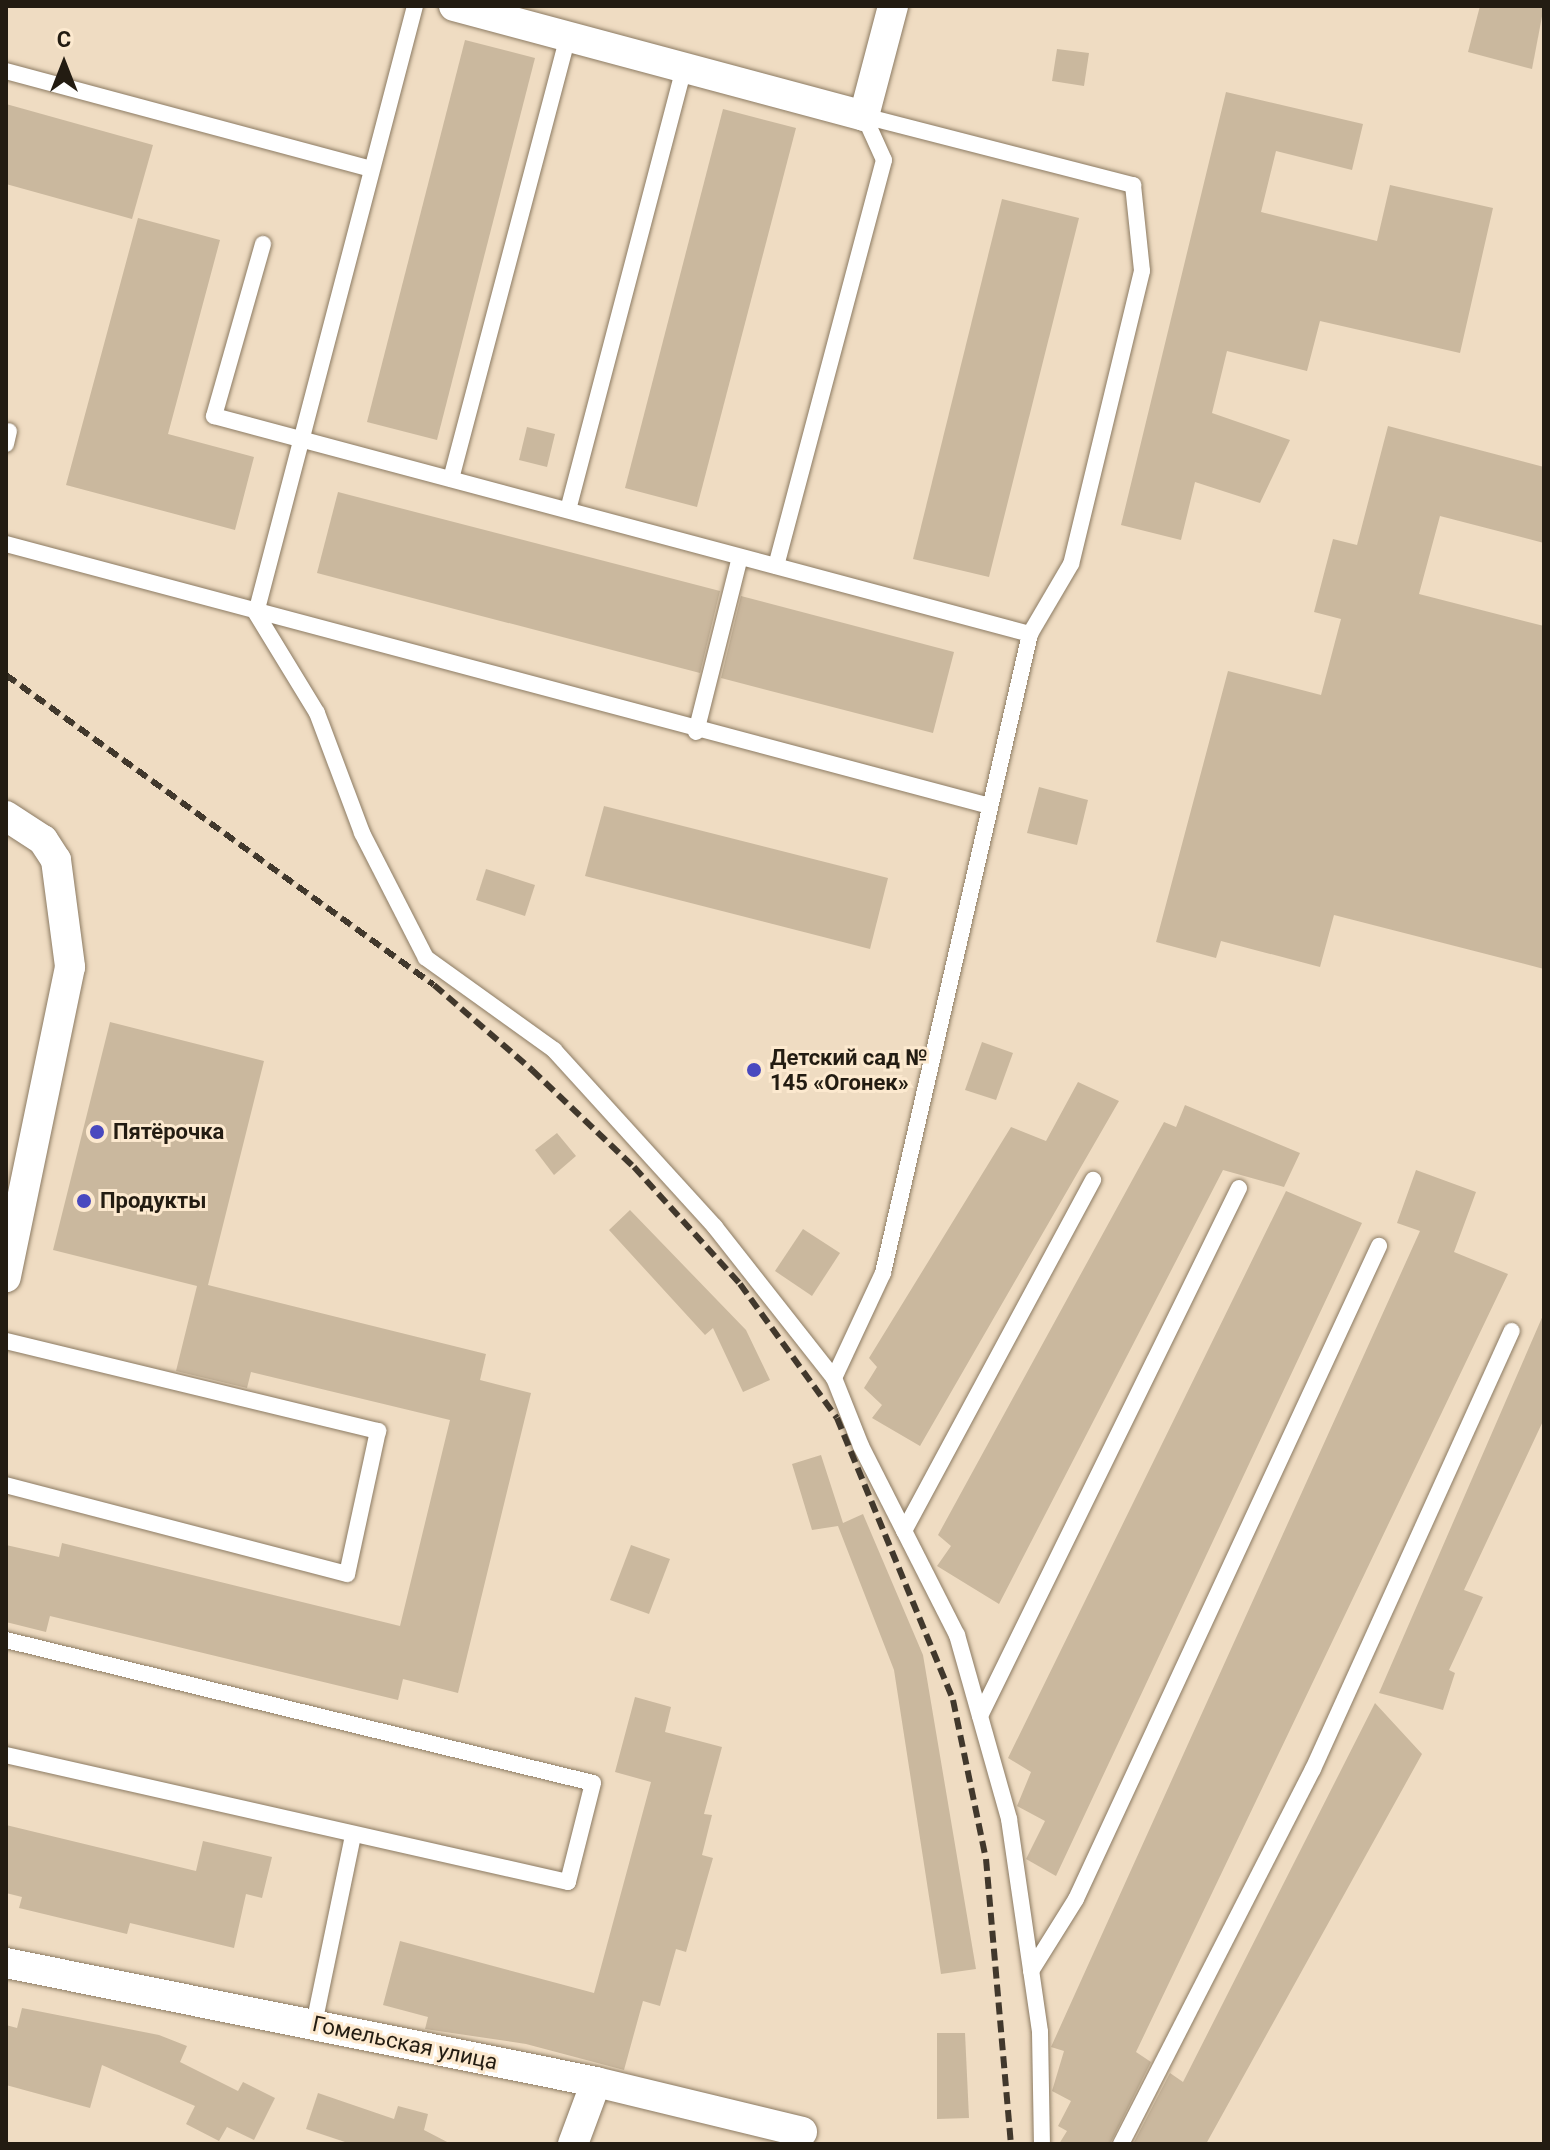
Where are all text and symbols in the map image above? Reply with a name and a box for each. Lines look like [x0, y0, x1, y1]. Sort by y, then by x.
north arrow [24, 24, 104, 104]
text: С [57, 27, 71, 52]
place label: Детский сад № 145 «Огонек» [770, 1044, 928, 1096]
marker: Детский сад № 145 «Огонек» [745, 1061, 763, 1079]
place label: Пятёрочка [113, 1119, 224, 1145]
marker: Пятёрочка [88, 1123, 106, 1141]
place label: Продукты [100, 1188, 206, 1214]
marker: Продукты [75, 1192, 93, 1210]
street label: Гомельская улица [310, 2010, 500, 2076]

